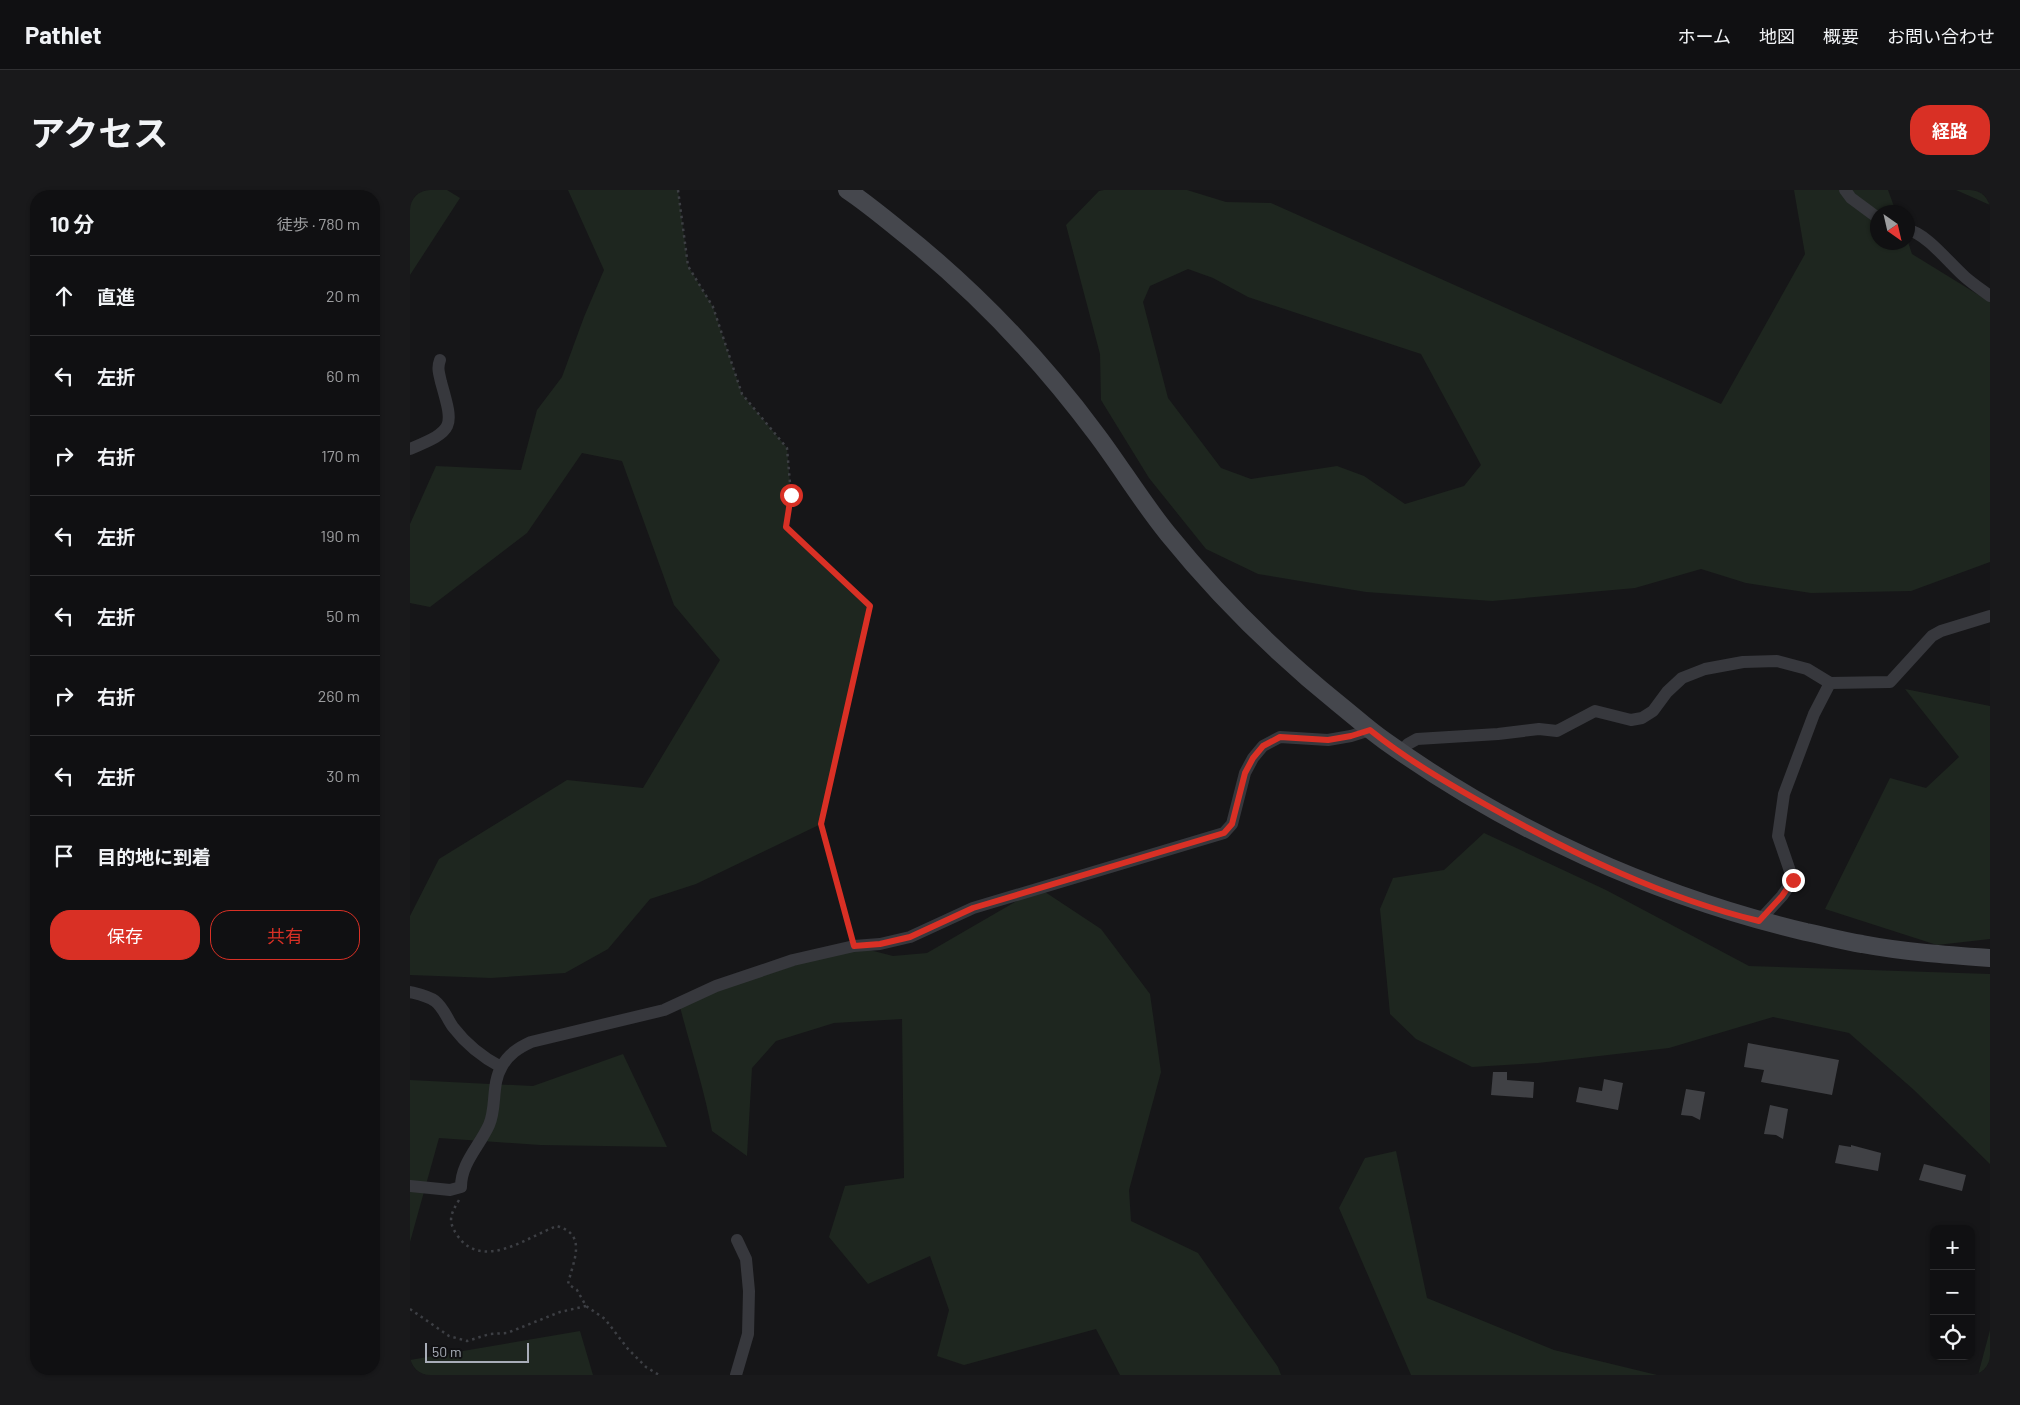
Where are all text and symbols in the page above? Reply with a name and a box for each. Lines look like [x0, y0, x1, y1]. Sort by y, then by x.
text: Pathlet [25, 20, 102, 49]
text: ホーム [1678, 25, 1731, 47]
text: 地図 [1759, 25, 1795, 47]
text: 概要 [1823, 25, 1859, 47]
text: お問い合わせ [1887, 25, 1995, 47]
button: 経路 [1910, 105, 1990, 155]
text: アクセス [30, 111, 168, 153]
north arrow [1870, 205, 1915, 250]
text: 10 分 [50, 211, 95, 236]
text: 徒歩 · 780 m [277, 214, 360, 233]
icon: ahead [50, 282, 78, 310]
text: 直進 [97, 285, 135, 308]
text: 20 m [326, 286, 360, 305]
icon: left [50, 362, 78, 390]
text: 左折 [97, 365, 135, 388]
text: 60 m [326, 366, 360, 385]
icon: right [50, 442, 78, 470]
text: 右折 [97, 445, 135, 468]
text: 170 m [321, 446, 360, 465]
route start [780, 484, 803, 507]
icon: left [50, 522, 78, 550]
text: 左折 [97, 525, 135, 548]
text: 190 m [321, 526, 360, 545]
icon: left [50, 602, 78, 630]
text: 左折 [97, 605, 135, 628]
text: 50 m [326, 606, 360, 625]
icon: right [50, 682, 78, 710]
text: 右折 [97, 685, 135, 708]
text: 260 m [318, 686, 360, 705]
icon: left [50, 762, 78, 790]
text: 左折 [97, 765, 135, 788]
text: 30 m [326, 766, 360, 785]
icon: arrive [50, 842, 78, 870]
text: 目的地に到着 [97, 845, 211, 868]
route end [1782, 869, 1805, 892]
button: 保存 [50, 910, 200, 960]
button: 共有 [210, 910, 360, 960]
map controls [1930, 1225, 1975, 1360]
button: + [1930, 1225, 1975, 1270]
button: − [1930, 1270, 1975, 1315]
button: locate [1930, 1315, 1975, 1360]
scale bar [425, 1340, 529, 1363]
text: 50 m [432, 1343, 461, 1360]

